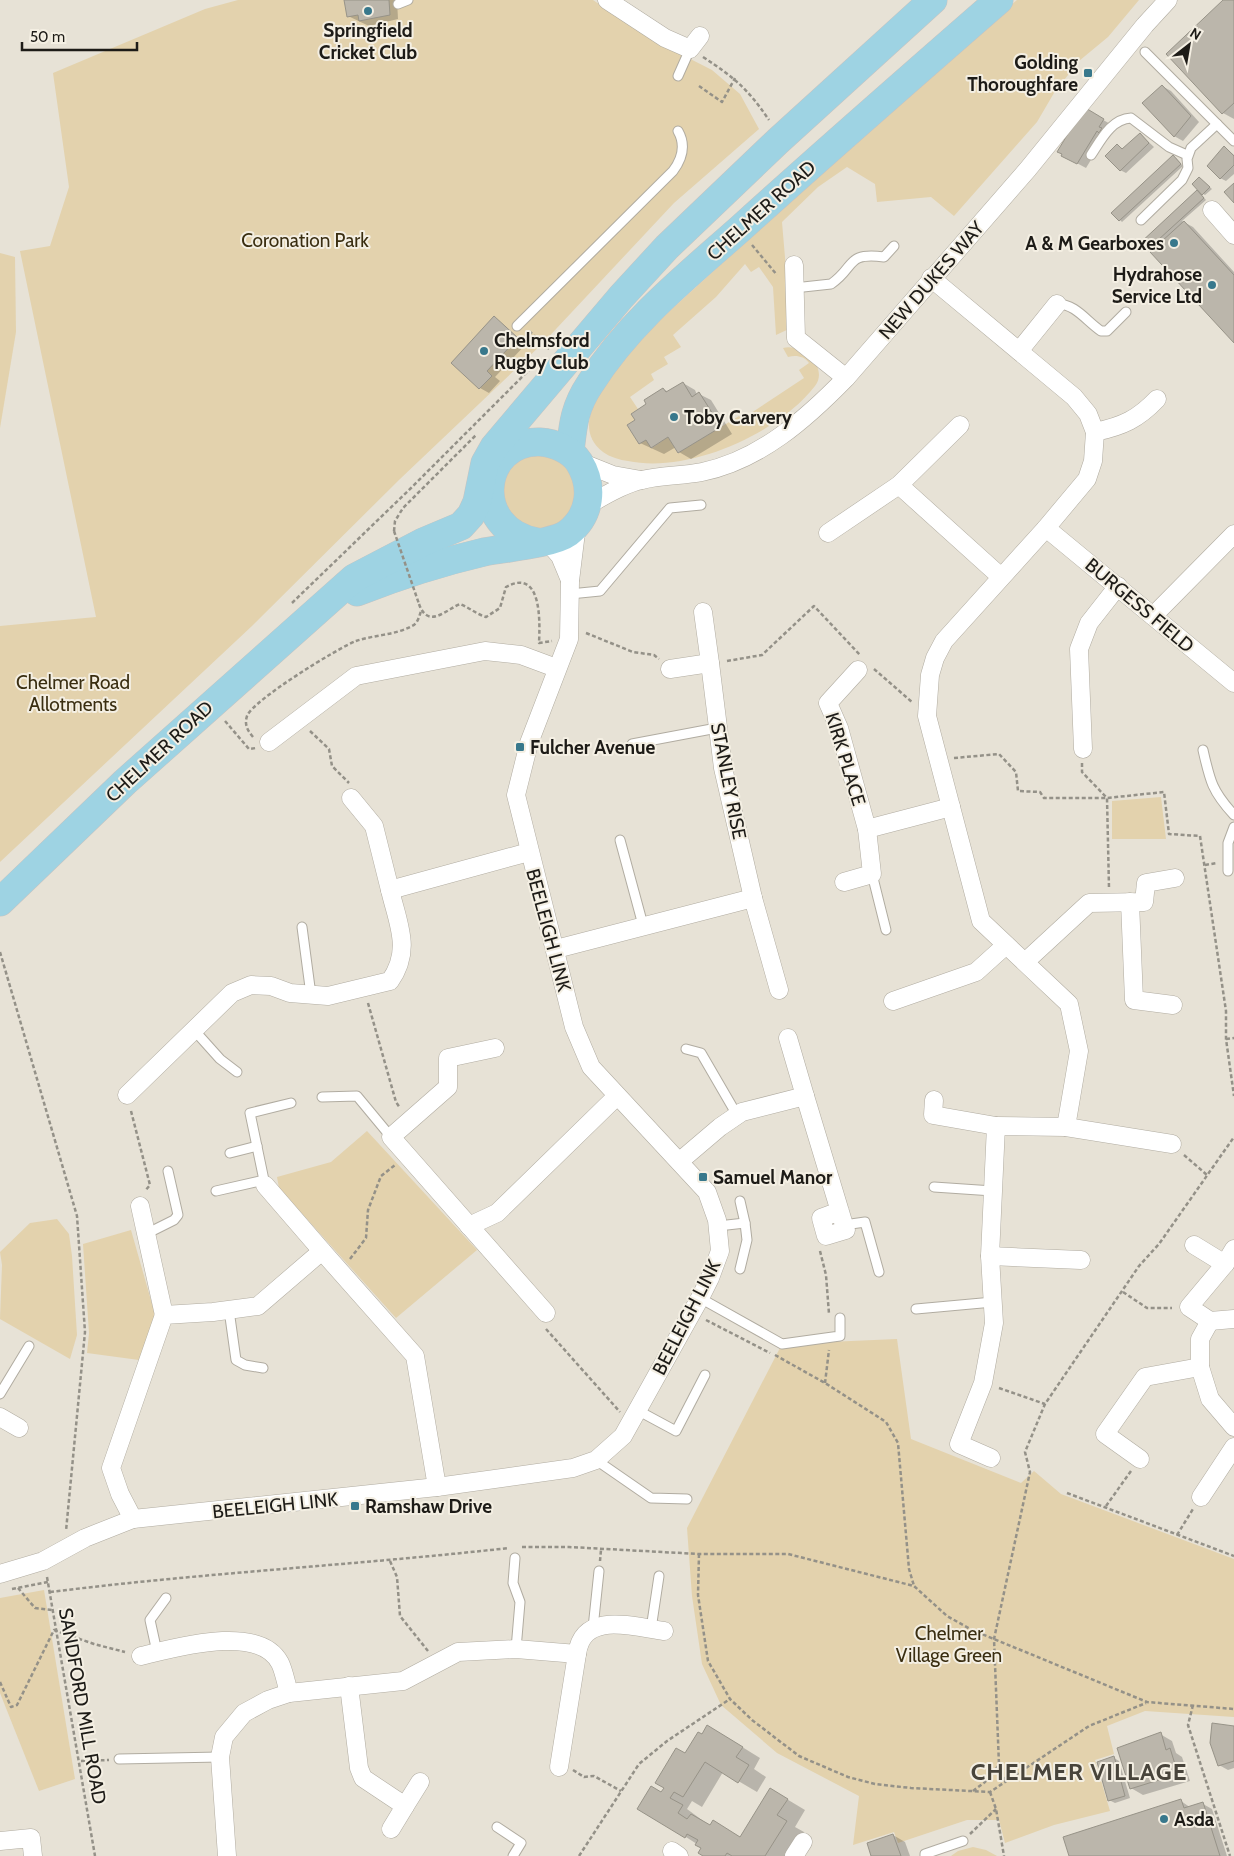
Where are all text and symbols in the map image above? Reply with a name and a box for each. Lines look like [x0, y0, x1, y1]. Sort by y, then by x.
marker: Springfield Cricket Club [362, 5, 374, 17]
place label: Springfield Cricket Club [319, 19, 417, 64]
scale bar [22, 20, 138, 52]
north arrow [1164, 20, 1214, 70]
text: N [1187, 24, 1205, 44]
text: 50 m [30, 28, 65, 46]
place label: Golding Thoroughfare [967, 51, 1078, 96]
marker: Golding Thoroughfare [1082, 67, 1094, 79]
street label: CHELMER ROAD [702, 155, 820, 265]
street label: NEW DUKES WAY [874, 216, 989, 344]
park label: Coronation Park [241, 229, 369, 252]
place label: A & M Gearboxes [1025, 232, 1164, 255]
marker: A & M Gearboxes [1168, 237, 1180, 249]
place label: Hydrahose Service Ltd [1112, 263, 1202, 308]
marker: Hydrahose Service Ltd [1206, 279, 1218, 291]
place label: Chelmsford Rugby Club [494, 329, 590, 374]
marker: Chelmsford Rugby Club [478, 345, 490, 357]
place label: Toby Carvery [684, 406, 793, 429]
marker: Toby Carvery [668, 411, 680, 423]
street label: BURGESS FIELD [1081, 553, 1199, 658]
park label: Chelmer Road Allotments [16, 671, 130, 716]
street label: CHELMER ROAD [101, 696, 218, 807]
street label: KIRK PLACE [820, 710, 871, 809]
street label: STANLEY RISE [706, 721, 751, 841]
place label: Fulcher Avenue [530, 736, 655, 759]
marker: Fulcher Avenue [514, 741, 526, 753]
street label: BEELEIGH LINK [521, 866, 576, 994]
place label: Samuel Manor [713, 1166, 833, 1189]
marker: Samuel Manor [697, 1171, 709, 1183]
street label: BEELEIGH LINK [648, 1256, 725, 1379]
street label: BEELEIGH LINK [211, 1487, 339, 1524]
place label: Ramshaw Drive [365, 1495, 492, 1518]
marker: Ramshaw Drive [349, 1500, 361, 1512]
street label: SANDFORD MILL ROAD [54, 1606, 111, 1806]
park label: Chelmer Village Green [896, 1622, 1002, 1667]
district label: CHELMER VILLAGE [971, 1757, 1187, 1786]
place label: Asda [1174, 1808, 1215, 1831]
marker: Asda [1158, 1813, 1170, 1825]

